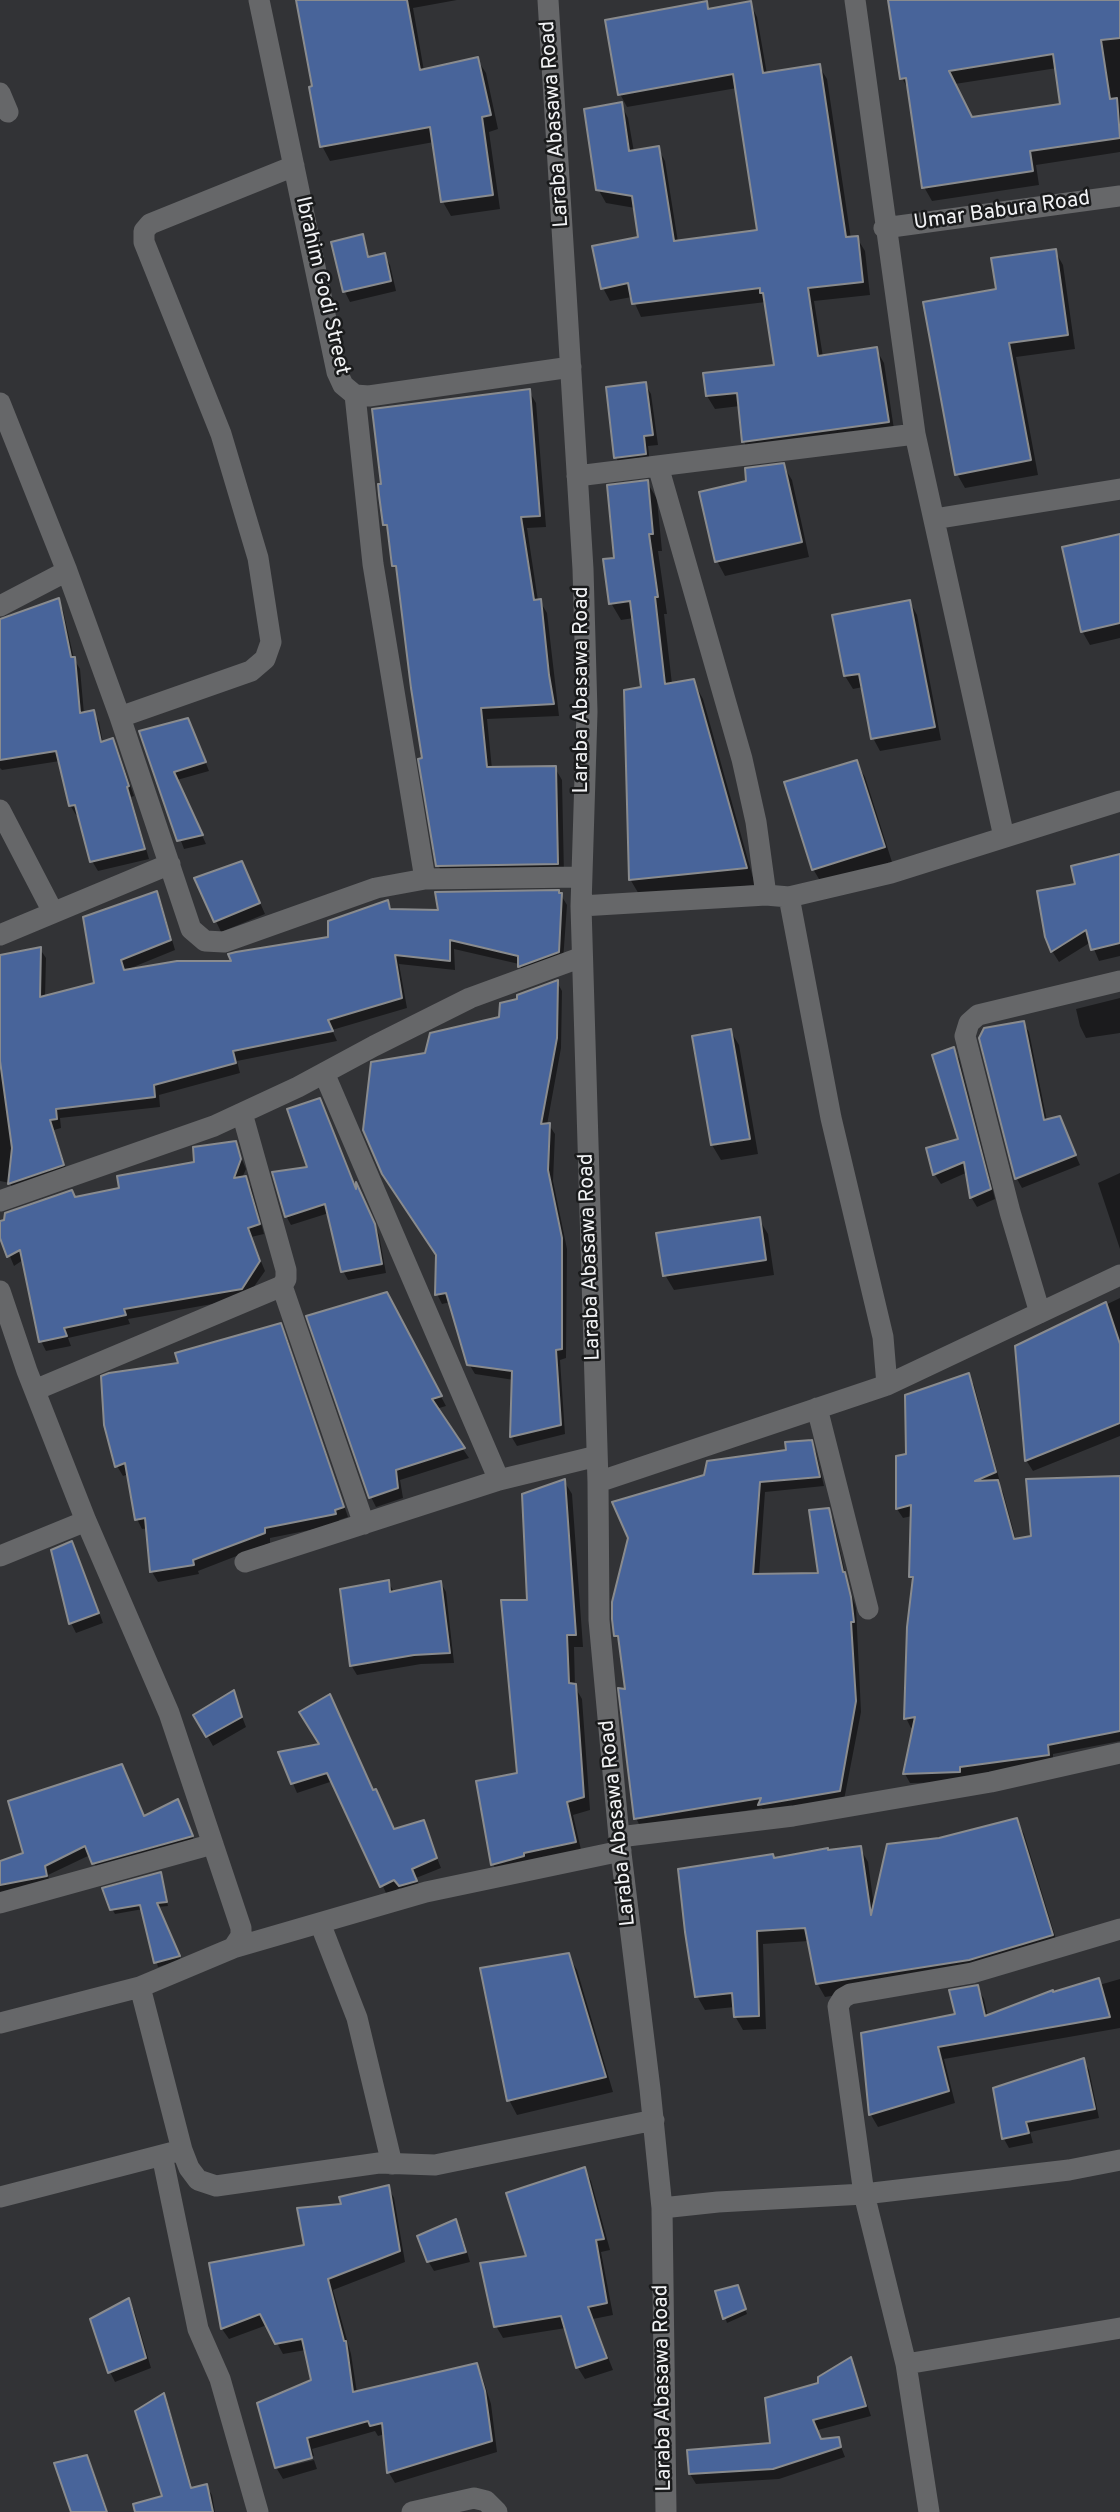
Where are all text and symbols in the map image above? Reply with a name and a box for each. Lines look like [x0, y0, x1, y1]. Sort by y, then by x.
street label: Laraba Abasawa Road [536, 20, 576, 228]
street label: Umar Babura Road [912, 187, 1092, 237]
street label: Ibrahim Godi Street [288, 194, 354, 378]
street label: Laraba Abasawa Road [570, 586, 596, 794]
street label: Laraba Abasawa Road [575, 1153, 607, 1361]
street label: Laraba Abasawa Road [596, 1719, 642, 1927]
street label: Laraba Abasawa Road [650, 2284, 678, 2492]

